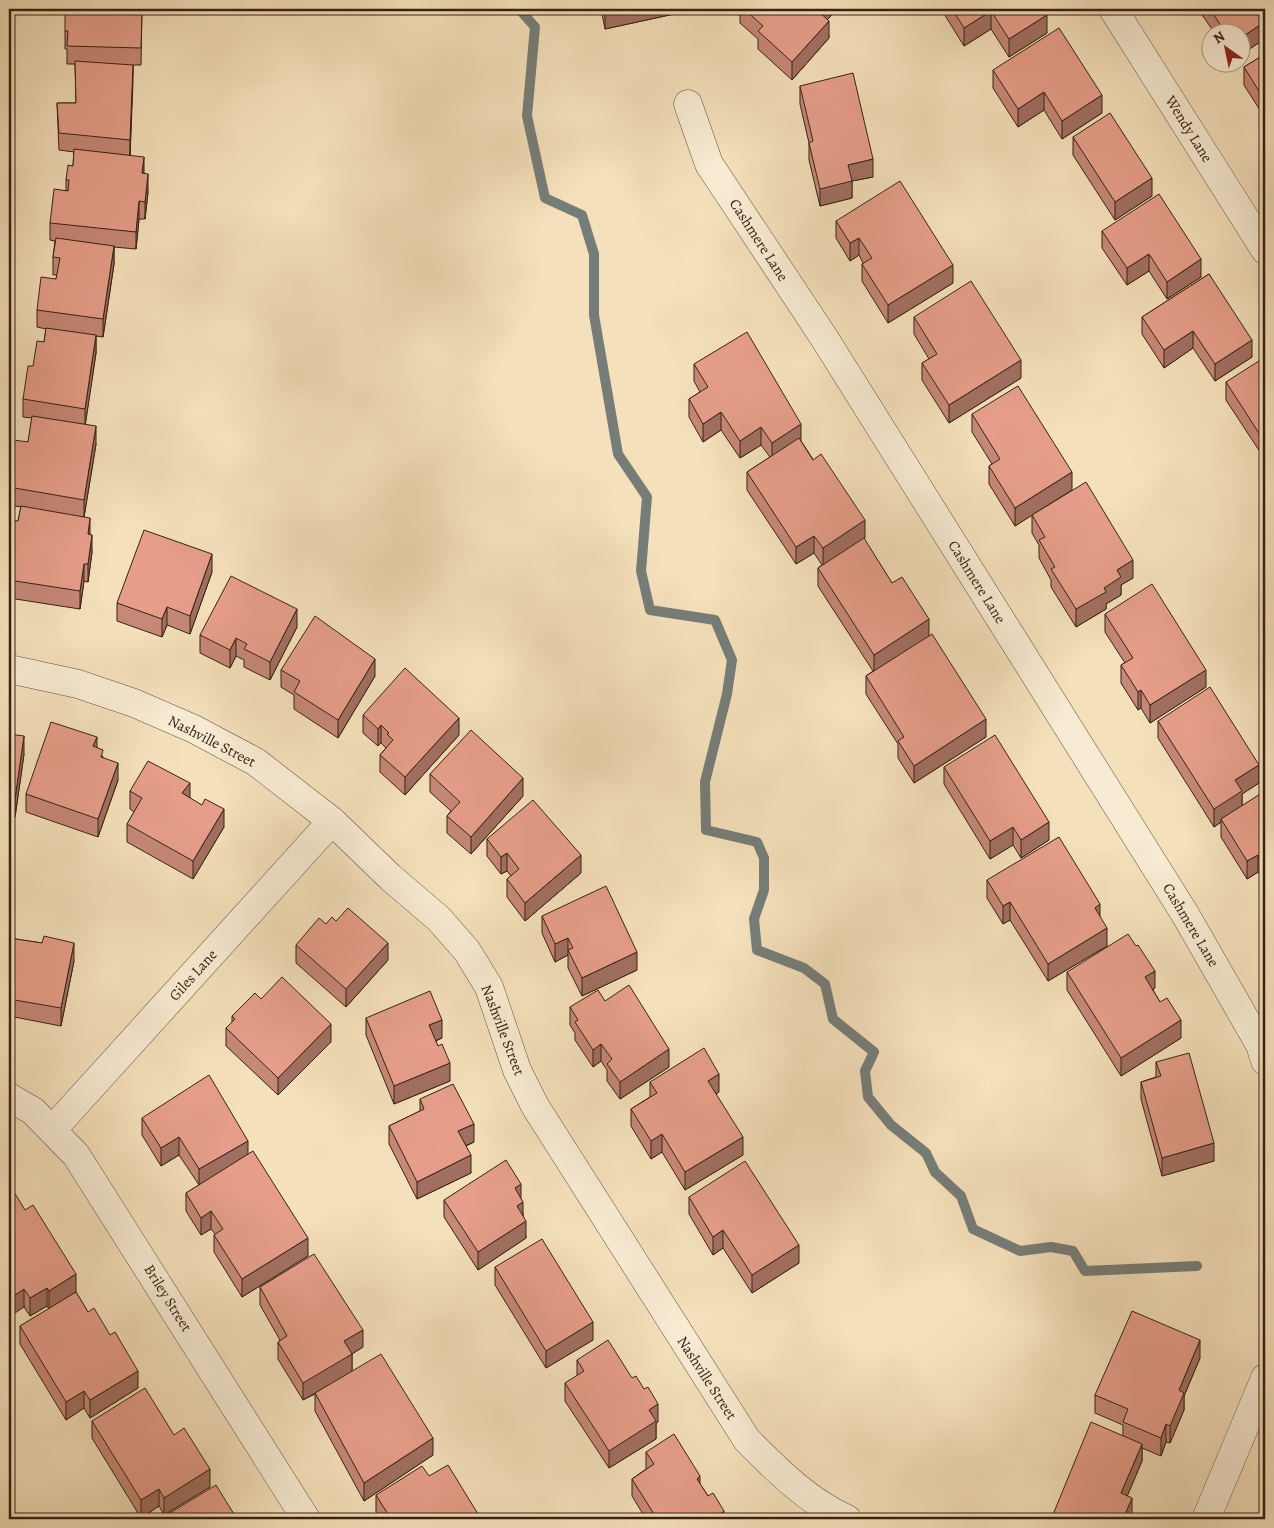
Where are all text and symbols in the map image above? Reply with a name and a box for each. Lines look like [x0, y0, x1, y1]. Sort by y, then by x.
north arrow [1202, 22, 1252, 72]
text: N [1210, 27, 1229, 48]
street label: Wendy Lane [1160, 91, 1218, 166]
street label: Cashmere Lane [725, 195, 793, 285]
street label: Cashmere Lane [943, 537, 1011, 628]
street label: Nashville Street [165, 710, 259, 772]
street label: Cashmere Lane [1158, 879, 1224, 971]
street label: Giles Lane [165, 945, 222, 1005]
street label: Nashville Street [476, 982, 530, 1078]
street label: Briley Street [139, 1261, 197, 1335]
street label: Nashville Street [672, 1332, 742, 1424]

